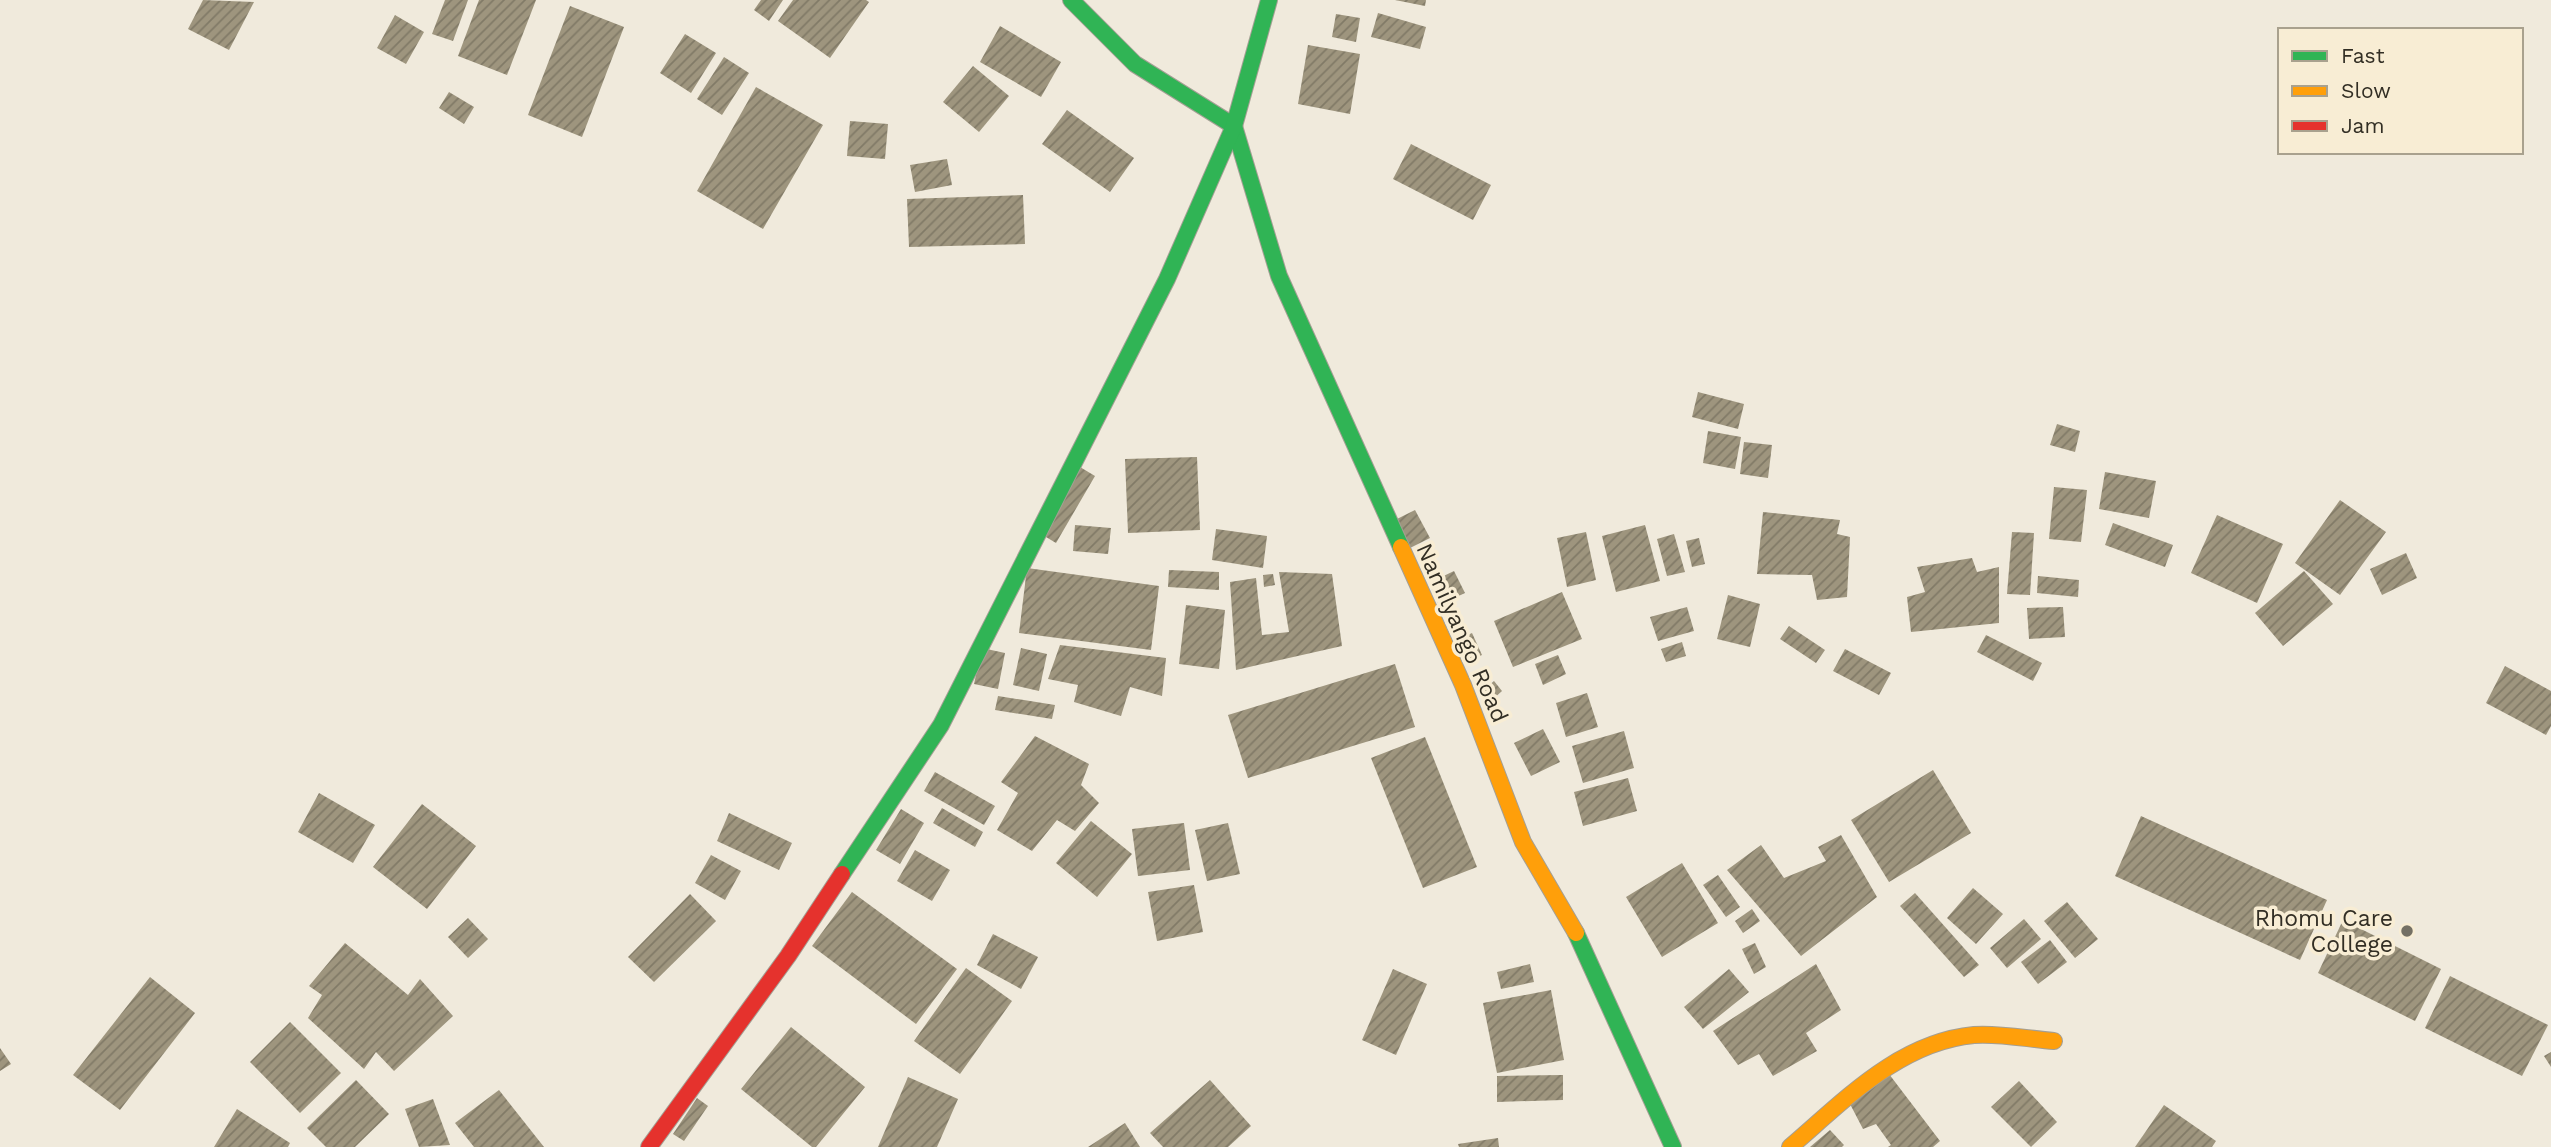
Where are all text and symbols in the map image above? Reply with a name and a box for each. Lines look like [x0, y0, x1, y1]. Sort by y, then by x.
legend [2278, 28, 2523, 154]
text: Fast [2341, 43, 2385, 68]
text: Slow [2341, 78, 2391, 103]
text: Jam [2341, 113, 2384, 138]
street label: Namilyango Road [1410, 539, 1514, 727]
place label: Rhomu Care College [2255, 905, 2393, 958]
marker: Rhomu Care College [2399, 923, 2415, 939]

